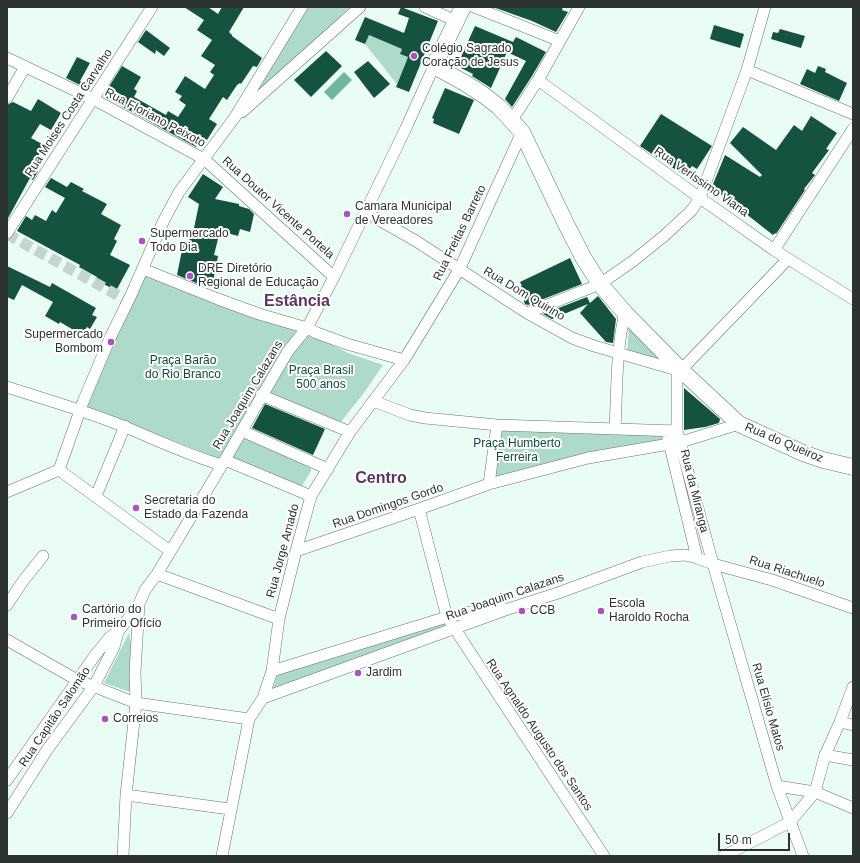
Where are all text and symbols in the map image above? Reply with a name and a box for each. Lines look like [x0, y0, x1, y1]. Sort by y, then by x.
place label: Colégio Sagrado Coração de Jesus [422, 42, 519, 70]
street label: Rua Moises Costa Carvalho [22, 46, 116, 180]
marker: Colégio Sagrado Coração de Jesus [409, 51, 419, 61]
street label: Rua Floriano Peixoto [102, 85, 208, 151]
street label: Rua Veríssimo Viana [651, 144, 751, 220]
street label: Rua Doutor Vicente Portela [219, 154, 337, 262]
street label: Rua Freitas Barreto [431, 183, 489, 283]
place label: Camara Municipal de Vereadores [355, 200, 452, 228]
marker: Camara Municipal de Vereadores [342, 209, 352, 219]
place label: Supermercado Todo Dia [150, 227, 229, 255]
marker: Supermercado Todo Dia [137, 236, 147, 246]
place label: DRE Diretório Regional de Educação [198, 262, 319, 290]
street label: Rua Dom Quirino [481, 264, 567, 324]
marker: DRE Diretório Regional de Educação [185, 271, 195, 281]
district label: Estância [264, 292, 330, 312]
place label: Supermercado Bombom [24, 328, 103, 356]
marker: Supermercado Bombom [106, 337, 116, 347]
street label: Rua Joaquim Calazans [210, 338, 286, 452]
park label: Praça Barão do Rio Branco [145, 354, 221, 382]
park label: Praça Brasil 500 anos [289, 364, 353, 392]
street label: Rua do Queiroz [743, 420, 825, 466]
park label: Praça Humberto Ferreira [473, 437, 561, 465]
street label: Rua da Miranga [677, 448, 711, 534]
district label: Centro [355, 469, 407, 489]
street label: Rua Domingos Gordo [331, 480, 445, 532]
place label: Secretaria do Estado da Fazenda [144, 494, 248, 522]
street label: Rua Jorge Amado [264, 502, 302, 600]
marker: Secretaria do Estado da Fazenda [131, 503, 141, 513]
street label: Rua Riachuelo [747, 553, 827, 591]
street label: Rua Joaquim Calazans [444, 570, 566, 624]
place label: Escola Haroldo Rocha [609, 597, 689, 625]
place label: Cartório do Primeiro Ofício [82, 603, 161, 631]
place label: CCB [530, 604, 555, 618]
marker: CCB [517, 606, 527, 616]
marker: Escola Haroldo Rocha [596, 606, 606, 616]
marker: Cartório do Primeiro Ofício [69, 612, 79, 622]
street label: Rua Agnaldo Augusto dos Santos [483, 656, 595, 814]
street label: Rua Elísio Matos [749, 661, 787, 753]
street label: Rua Capitão Salomão [16, 664, 94, 770]
place label: Jardim [366, 666, 402, 680]
marker: Jardim [353, 668, 363, 678]
place label: Correios [113, 712, 158, 726]
marker: Correios [100, 714, 110, 724]
scale bar [720, 825, 792, 851]
text: 50 m [725, 833, 752, 847]

